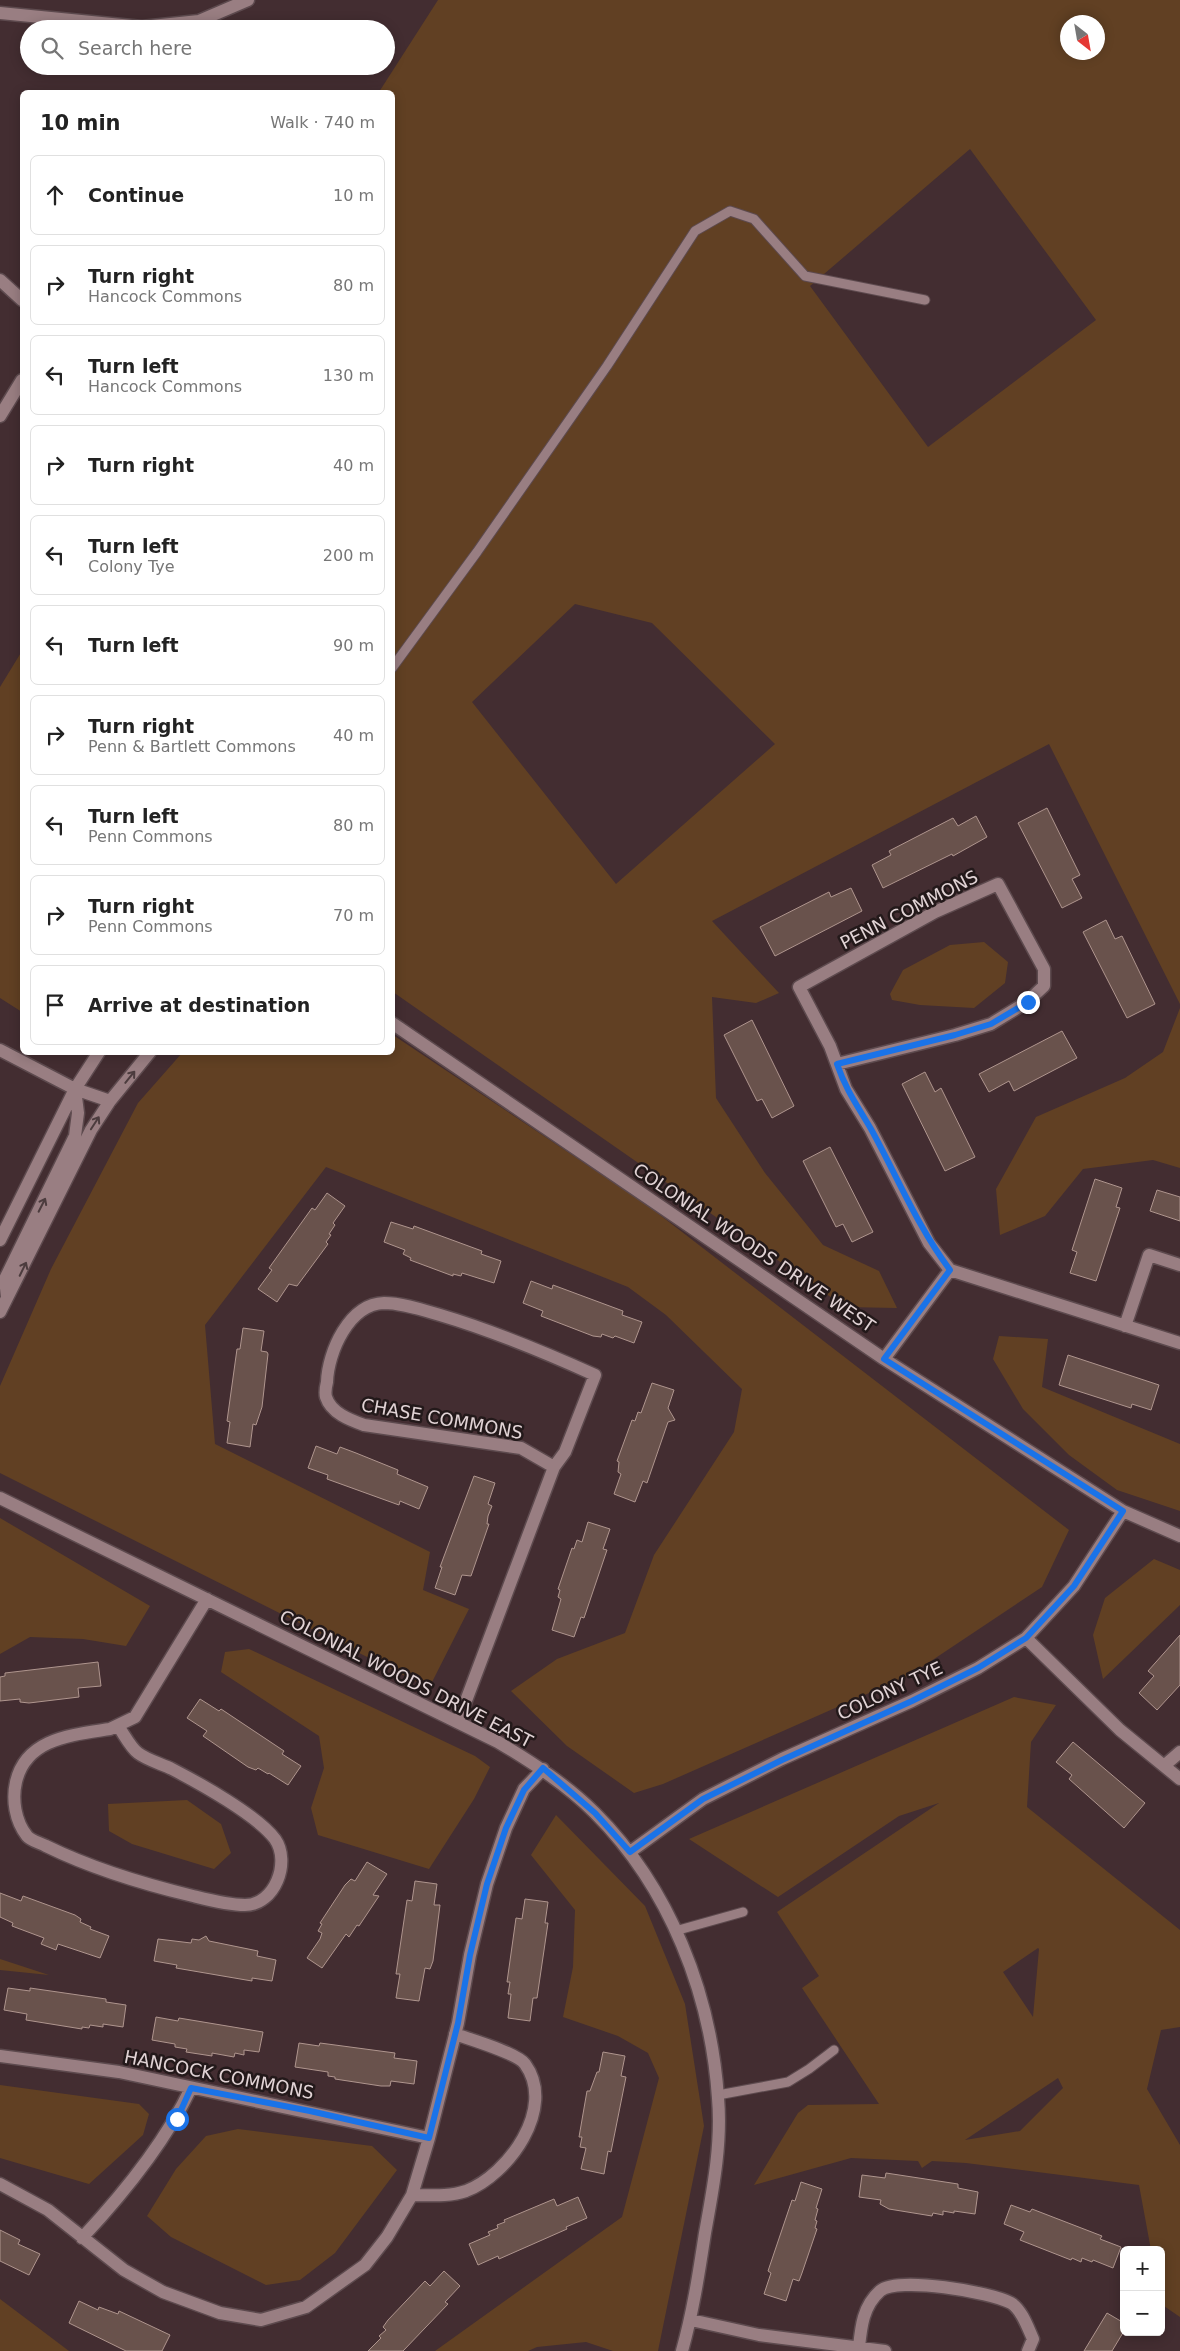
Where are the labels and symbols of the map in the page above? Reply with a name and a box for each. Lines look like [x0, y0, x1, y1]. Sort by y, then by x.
north arrow [1060, 15, 1105, 60]
street label: PENN COMMONS [836, 866, 981, 953]
route end [1017, 991, 1040, 1014]
one-way arrow [124, 1070, 135, 1083]
one-way arrow [90, 1116, 101, 1130]
street label: COLONIAL WOODS DRIVE WEST [629, 1159, 880, 1337]
one-way arrow [38, 1198, 48, 1213]
one-way arrow [19, 1262, 28, 1277]
street label: CHASE COMMONS [360, 1394, 525, 1443]
street label: COLONIAL WOODS DRIVE EAST [276, 1605, 537, 1752]
street label: COLONY TYE [834, 1657, 946, 1724]
street label: HANCOCK COMMONS [122, 2046, 316, 2103]
route start [166, 2108, 189, 2131]

